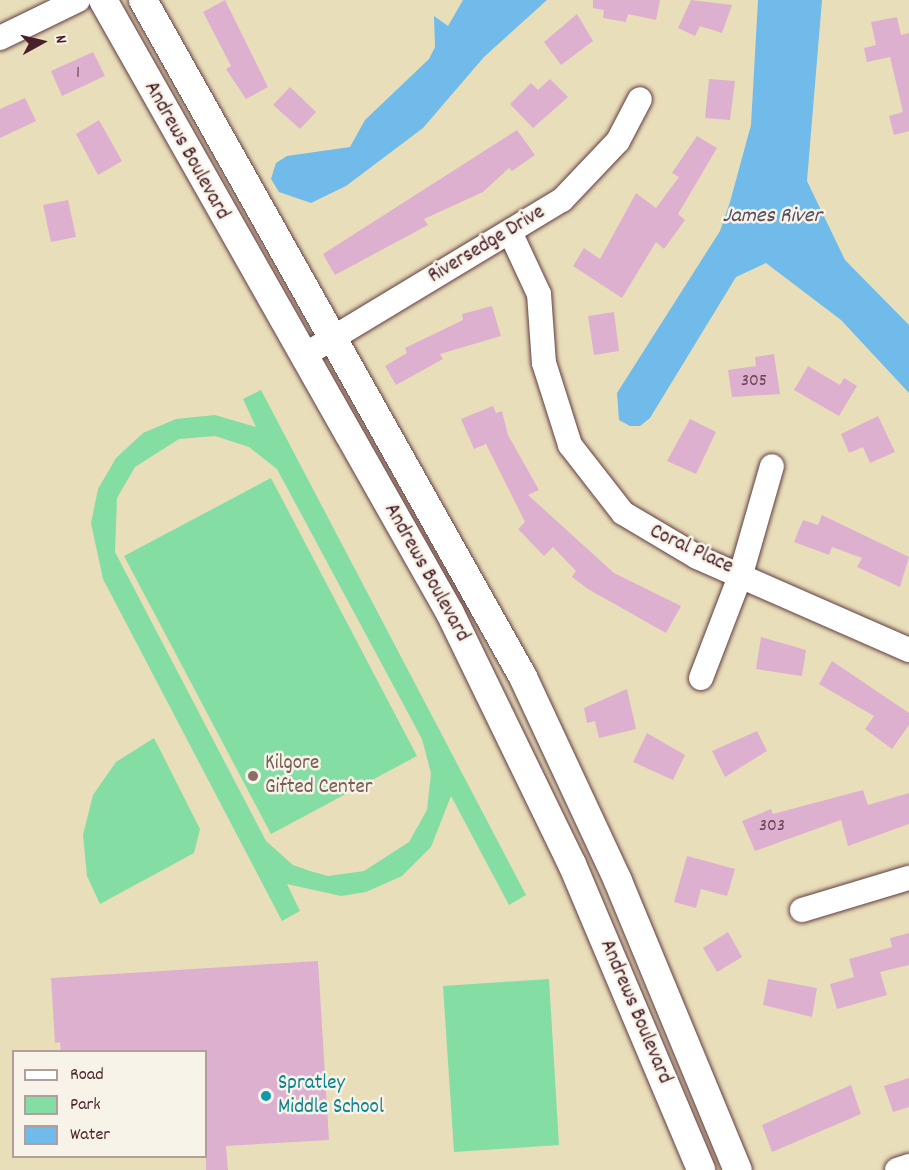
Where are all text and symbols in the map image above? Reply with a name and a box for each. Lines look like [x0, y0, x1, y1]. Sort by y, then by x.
north arrow [12, 12, 72, 72]
text: N [48, 34, 72, 45]
house number: 1 [76, 63, 80, 85]
street label: Andrews Boulevard [138, 78, 234, 224]
street label: Riversedge Drive [424, 200, 550, 290]
water label: James River [722, 204, 822, 230]
house number: 305 [741, 371, 767, 393]
street label: Andrews Boulevard [378, 500, 474, 646]
street label: Coral Place [645, 520, 737, 580]
place label: Kilgore Gifted Center [265, 751, 373, 801]
marker: Kilgore Gifted Center [246, 769, 260, 783]
house number: 303 [759, 816, 785, 838]
street label: Andrews Boulevard [593, 936, 677, 1088]
legend [12, 1050, 207, 1158]
text: Road [70, 1063, 104, 1088]
place label: Spratley Middle School [278, 1071, 384, 1121]
marker: Spratley Middle School [259, 1089, 273, 1103]
text: Park [70, 1093, 101, 1118]
text: Water [70, 1123, 110, 1148]

